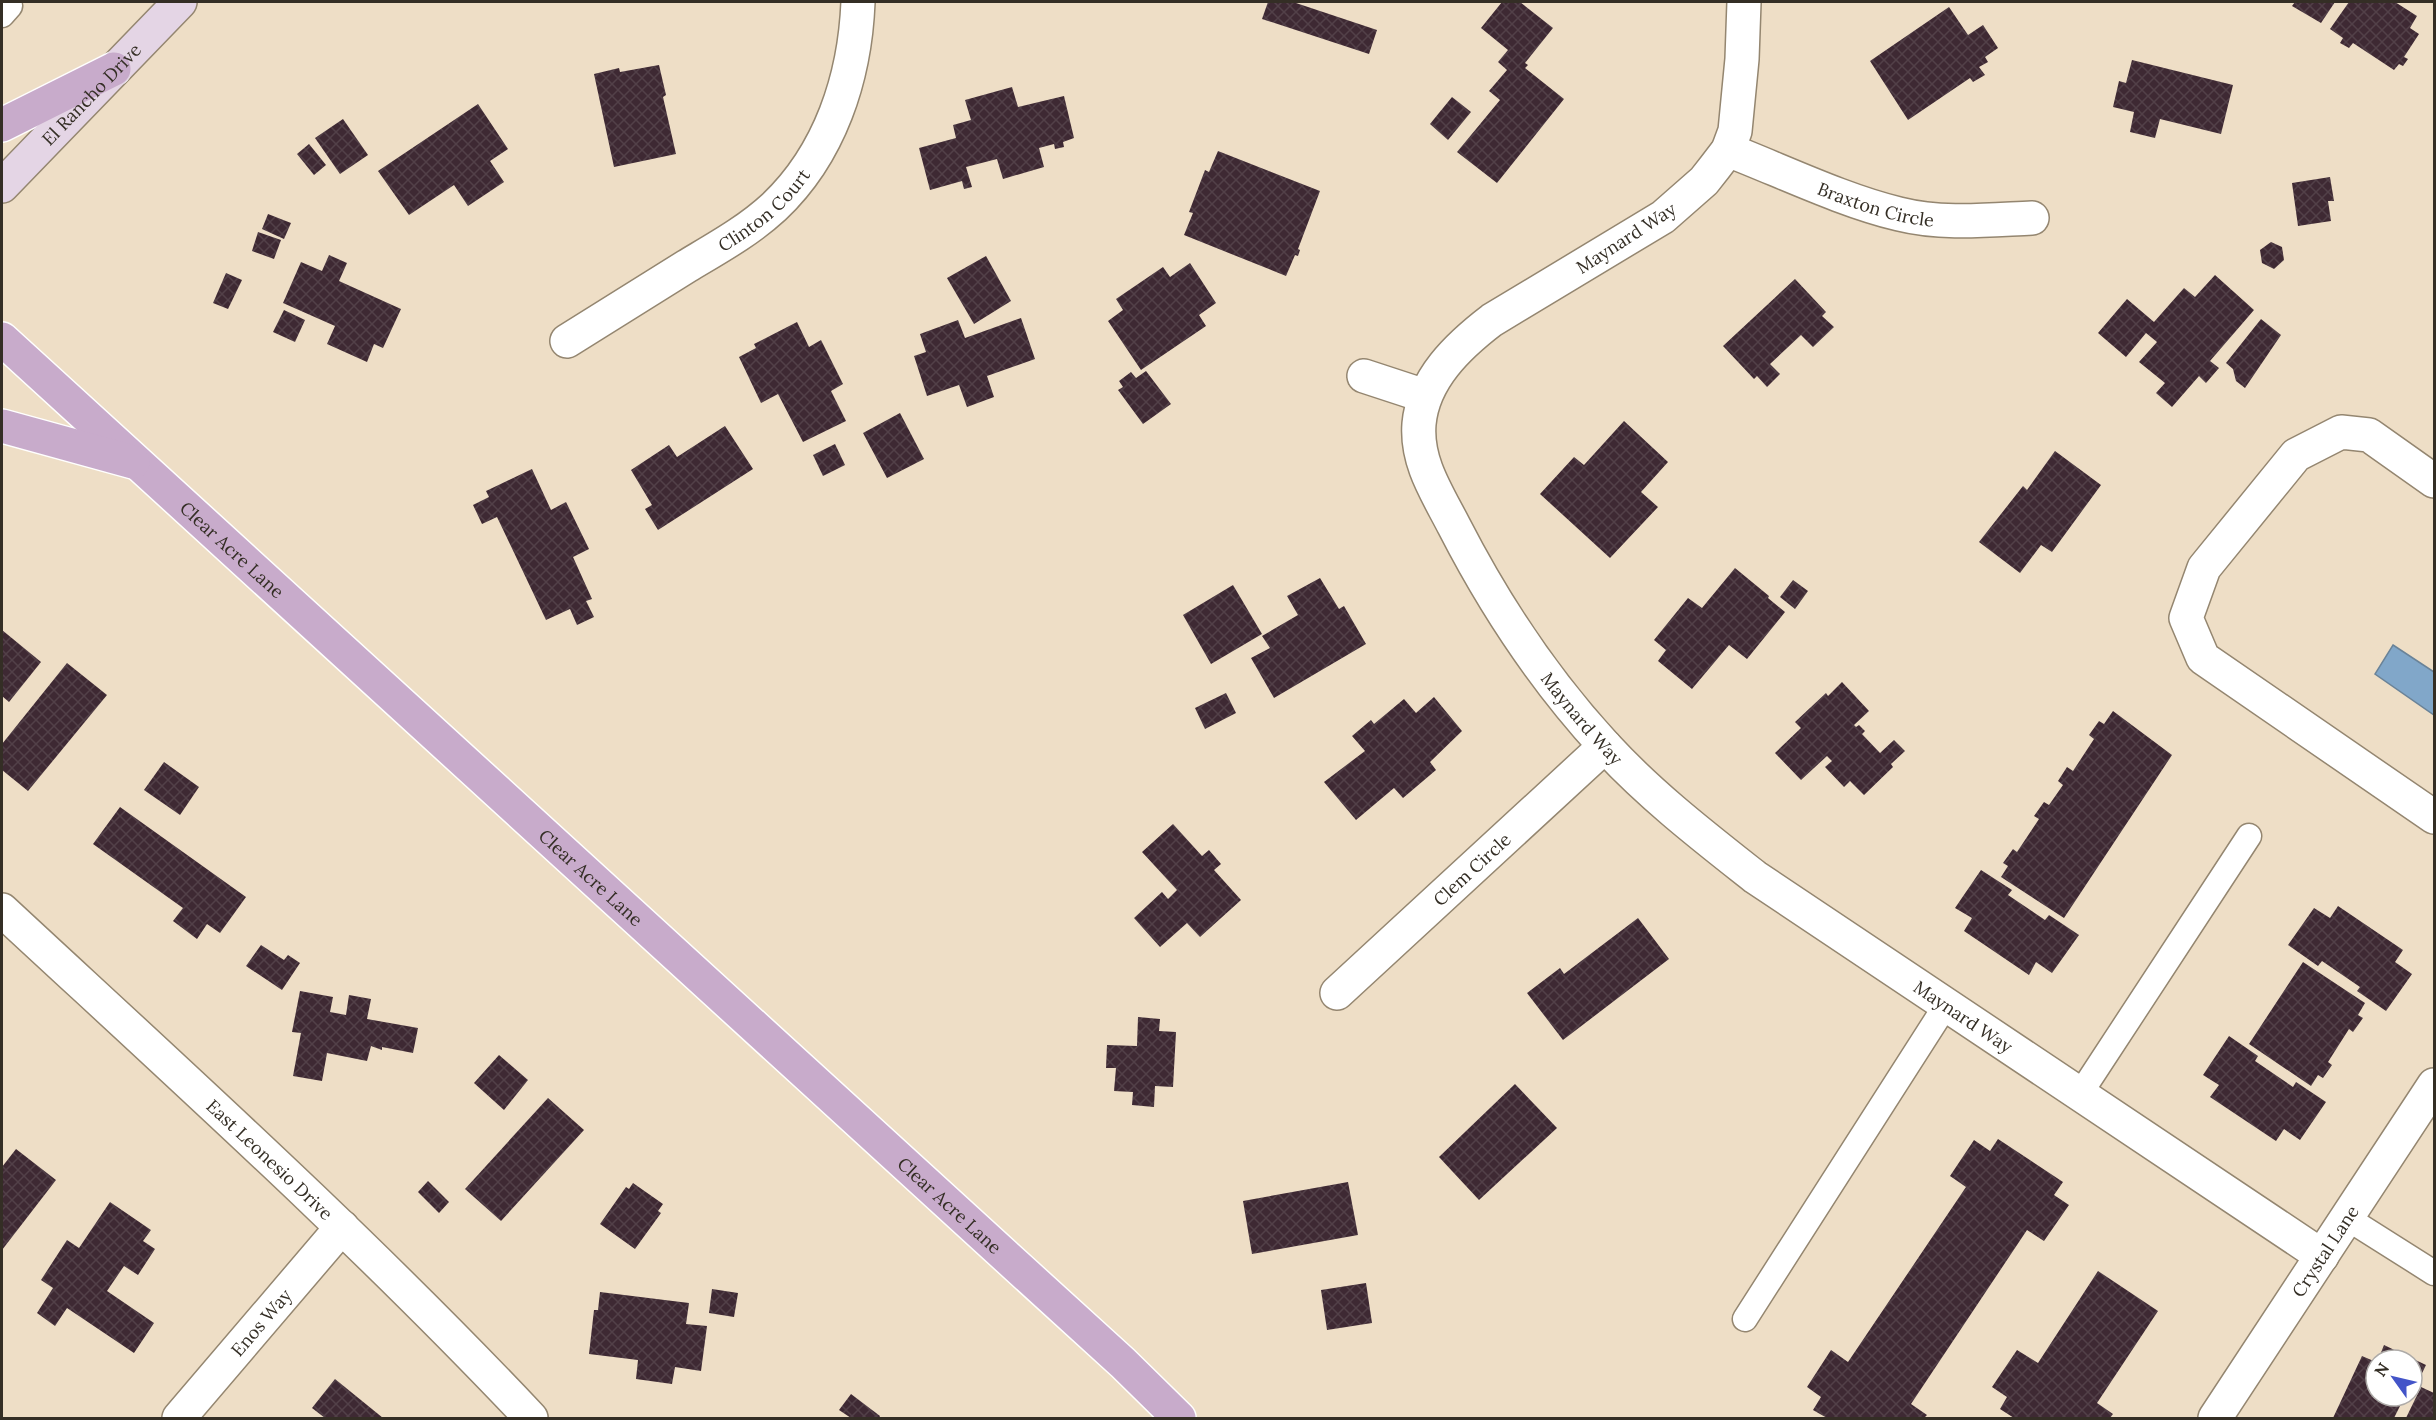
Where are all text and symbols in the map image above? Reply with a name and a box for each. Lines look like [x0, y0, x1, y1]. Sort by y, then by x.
street label: El Rancho Drive [36, 38, 146, 150]
street label: Clinton Court [713, 164, 815, 256]
street label: Braxton Circle [1814, 176, 1935, 231]
street label: Maynard Way [1572, 197, 1681, 279]
street label: Clear Acre Lane [176, 496, 289, 603]
street label: Maynard Way [1537, 667, 1628, 770]
street label: Clear Acre Lane [534, 824, 648, 931]
street label: Clem Circle [1428, 827, 1515, 911]
street label: Maynard Way [1909, 975, 2018, 1058]
street label: East Leonesio Drive [202, 1094, 338, 1225]
street label: Clear Acre Lane [893, 1152, 1007, 1259]
street label: Crystal Lane [2286, 1200, 2364, 1301]
street label: Enos Way [226, 1283, 296, 1361]
north arrow [2364, 1348, 2424, 1408]
text: N [2370, 1359, 2393, 1380]

